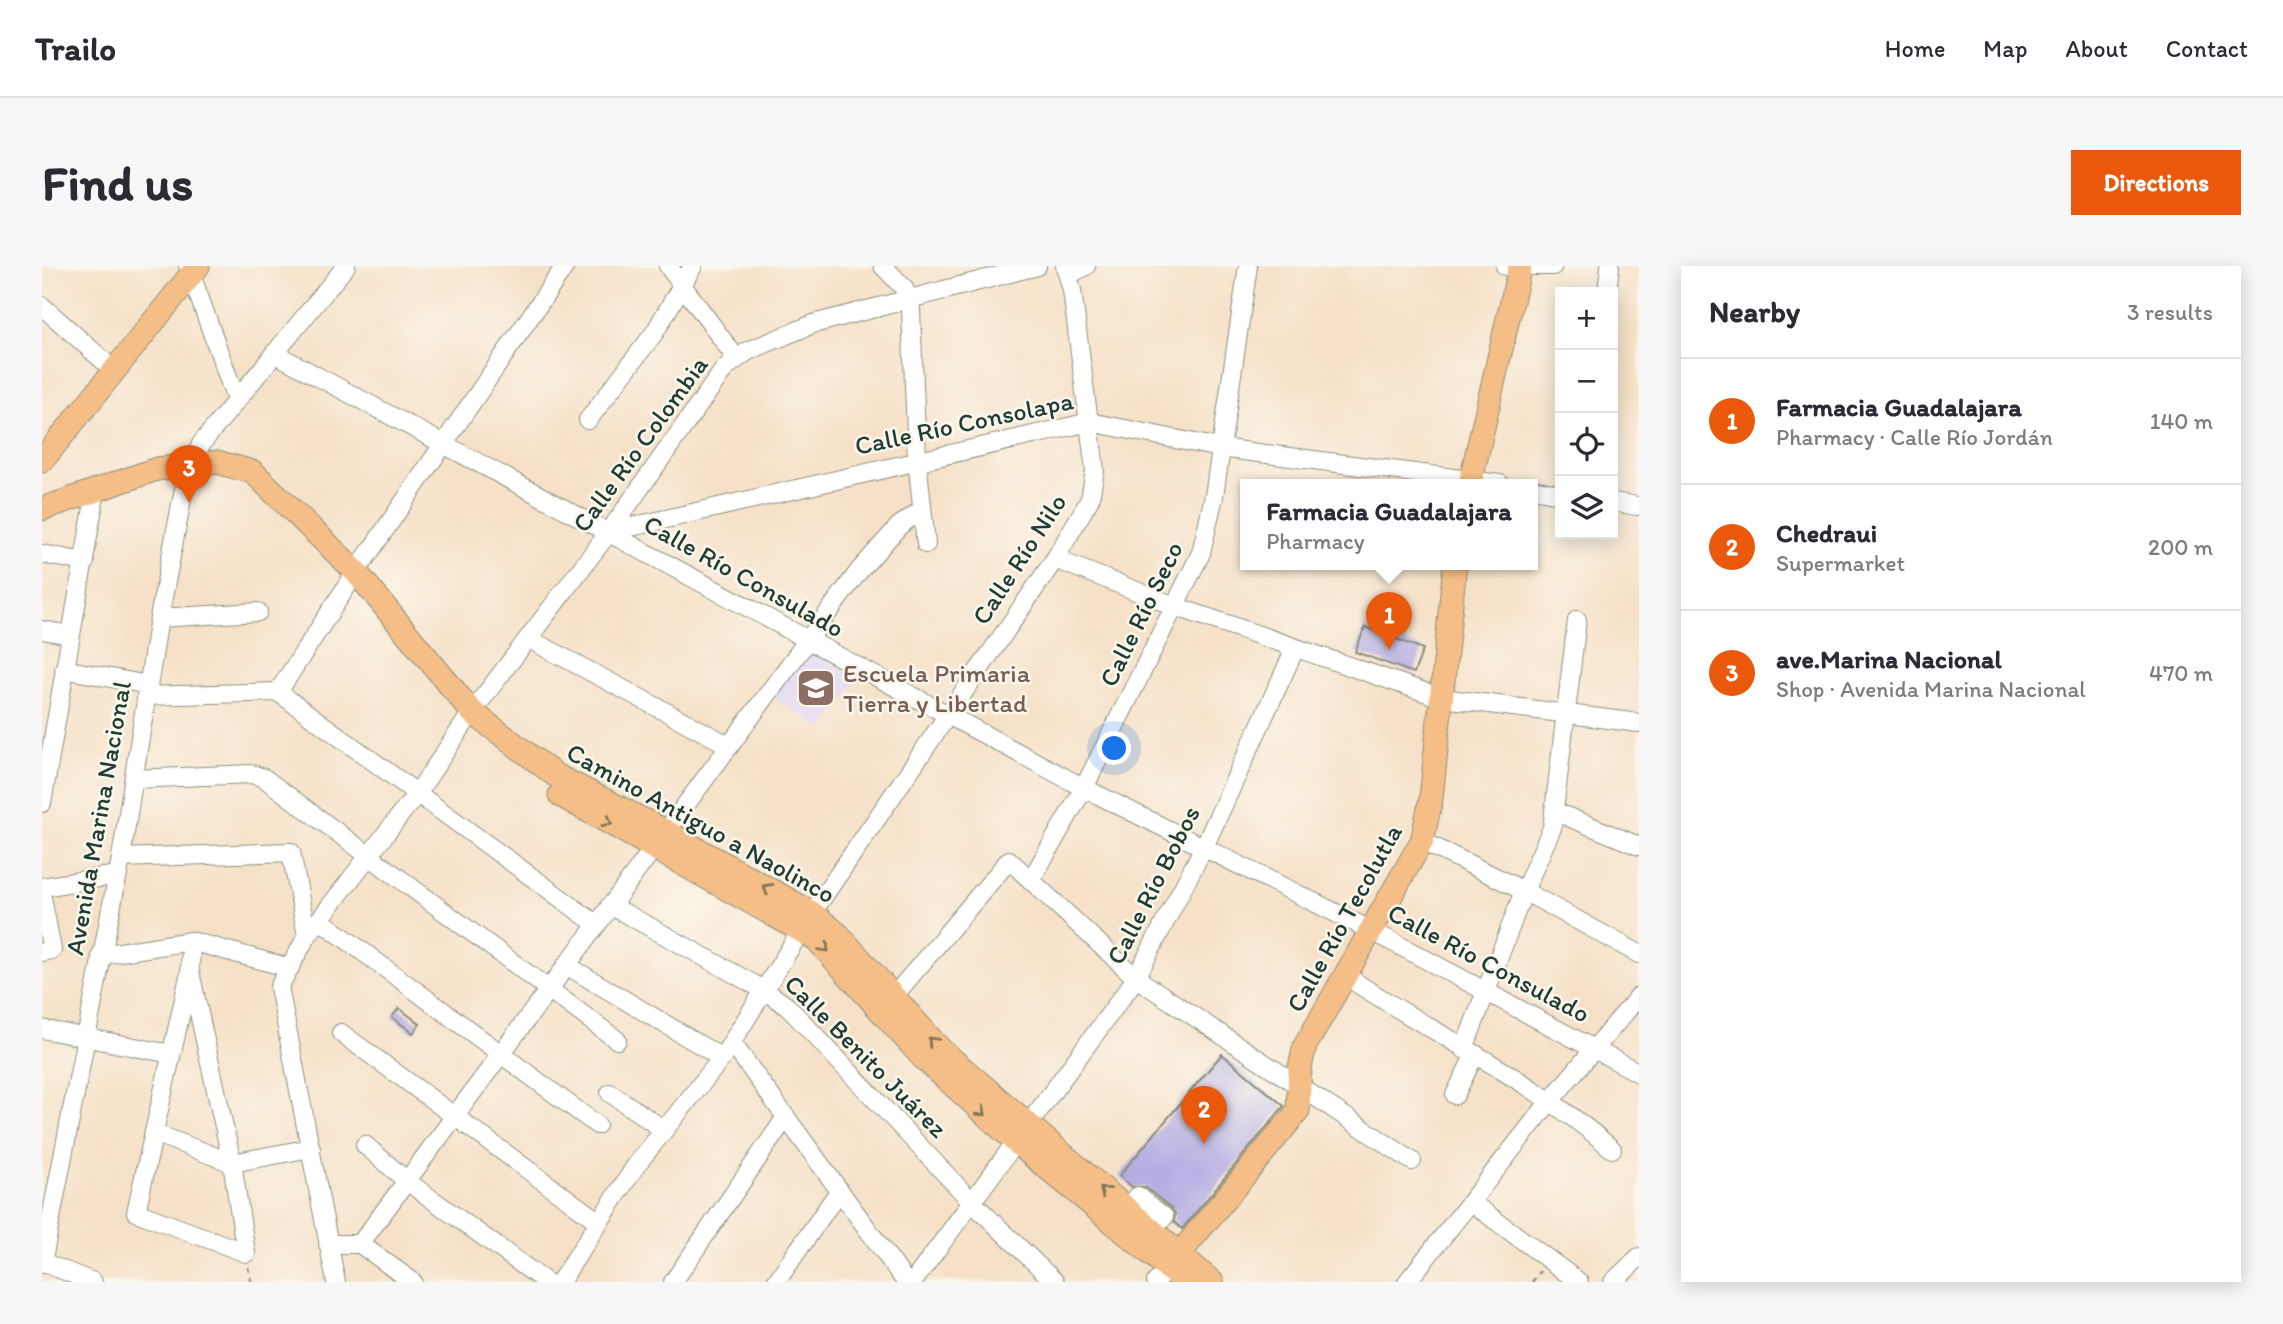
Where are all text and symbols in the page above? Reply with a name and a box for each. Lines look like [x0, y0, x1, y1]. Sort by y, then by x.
text: Trailo [35, 29, 116, 68]
text: Home [1885, 34, 1945, 63]
text: Map [1983, 34, 2027, 63]
text: About [2065, 34, 2128, 63]
text: Contact [2166, 34, 2248, 63]
button: Directions [2071, 150, 2241, 215]
text: Find us [42, 153, 193, 212]
map controls [1555, 287, 1618, 539]
button: + [1555, 287, 1618, 350]
text: Nearby [1709, 293, 1800, 330]
text: 3 results [2127, 298, 2213, 326]
street label: Calle Río Colombia [565, 349, 715, 538]
button: − [1555, 350, 1618, 413]
street label: Calle Río Consolapa [852, 384, 1077, 462]
text: Farmacia Guadalajara [1776, 391, 2022, 423]
text: 1 [1727, 407, 1737, 435]
text: 140 m [2150, 407, 2213, 435]
button: locate [1555, 413, 1618, 476]
text: Pharmacy · Calle Río Jordán [1776, 423, 2053, 451]
pin: 3 [166, 445, 212, 503]
button: layers [1555, 476, 1618, 539]
popup [1240, 479, 1538, 570]
street label: Calle Río Nilo [965, 487, 1073, 631]
text: Farmacia Guadalajara [1266, 495, 1512, 527]
street label: Calle Río Consulado [638, 508, 850, 644]
text: Chedraui [1776, 517, 1877, 549]
text: Pharmacy [1266, 527, 1365, 555]
text: 2 [1726, 533, 1738, 561]
text: 200 m [2148, 533, 2213, 561]
street label: Calle Río Seco [1092, 536, 1190, 692]
text: Supermarket [1776, 549, 1905, 577]
pin: 1 [1366, 592, 1412, 650]
text: ave.Marina Nacional [1776, 643, 2002, 675]
place label: Escuela Primaria Tierra y Libertad [843, 657, 1031, 719]
text: 3 [1726, 659, 1738, 687]
text: 470 m [2149, 659, 2213, 687]
school or university icon: Escuela Primaria Tierra y Libertad [795, 667, 837, 709]
text: Shop · Avenida Marina Nacional [1776, 675, 2086, 703]
street label: Avenida Marina Nacional [58, 679, 138, 957]
your location [1097, 731, 1131, 765]
street label: Camino Antiguo a Naolinco [561, 736, 841, 910]
street label: Calle Río Bobos [1099, 800, 1207, 970]
one-way arrow [600, 814, 613, 827]
street label: Calle Río Tecolutla [1279, 818, 1409, 1018]
one-way arrow [762, 883, 775, 896]
street label: Calle Río Consulado [1383, 896, 1595, 1030]
one-way arrow [817, 940, 830, 953]
street label: Calle Benito Juárez [778, 968, 954, 1144]
one-way arrow [928, 1036, 941, 1049]
pin: 2 [1181, 1086, 1227, 1144]
one-way arrow [974, 1104, 987, 1116]
one-way arrow [1099, 1186, 1111, 1199]

